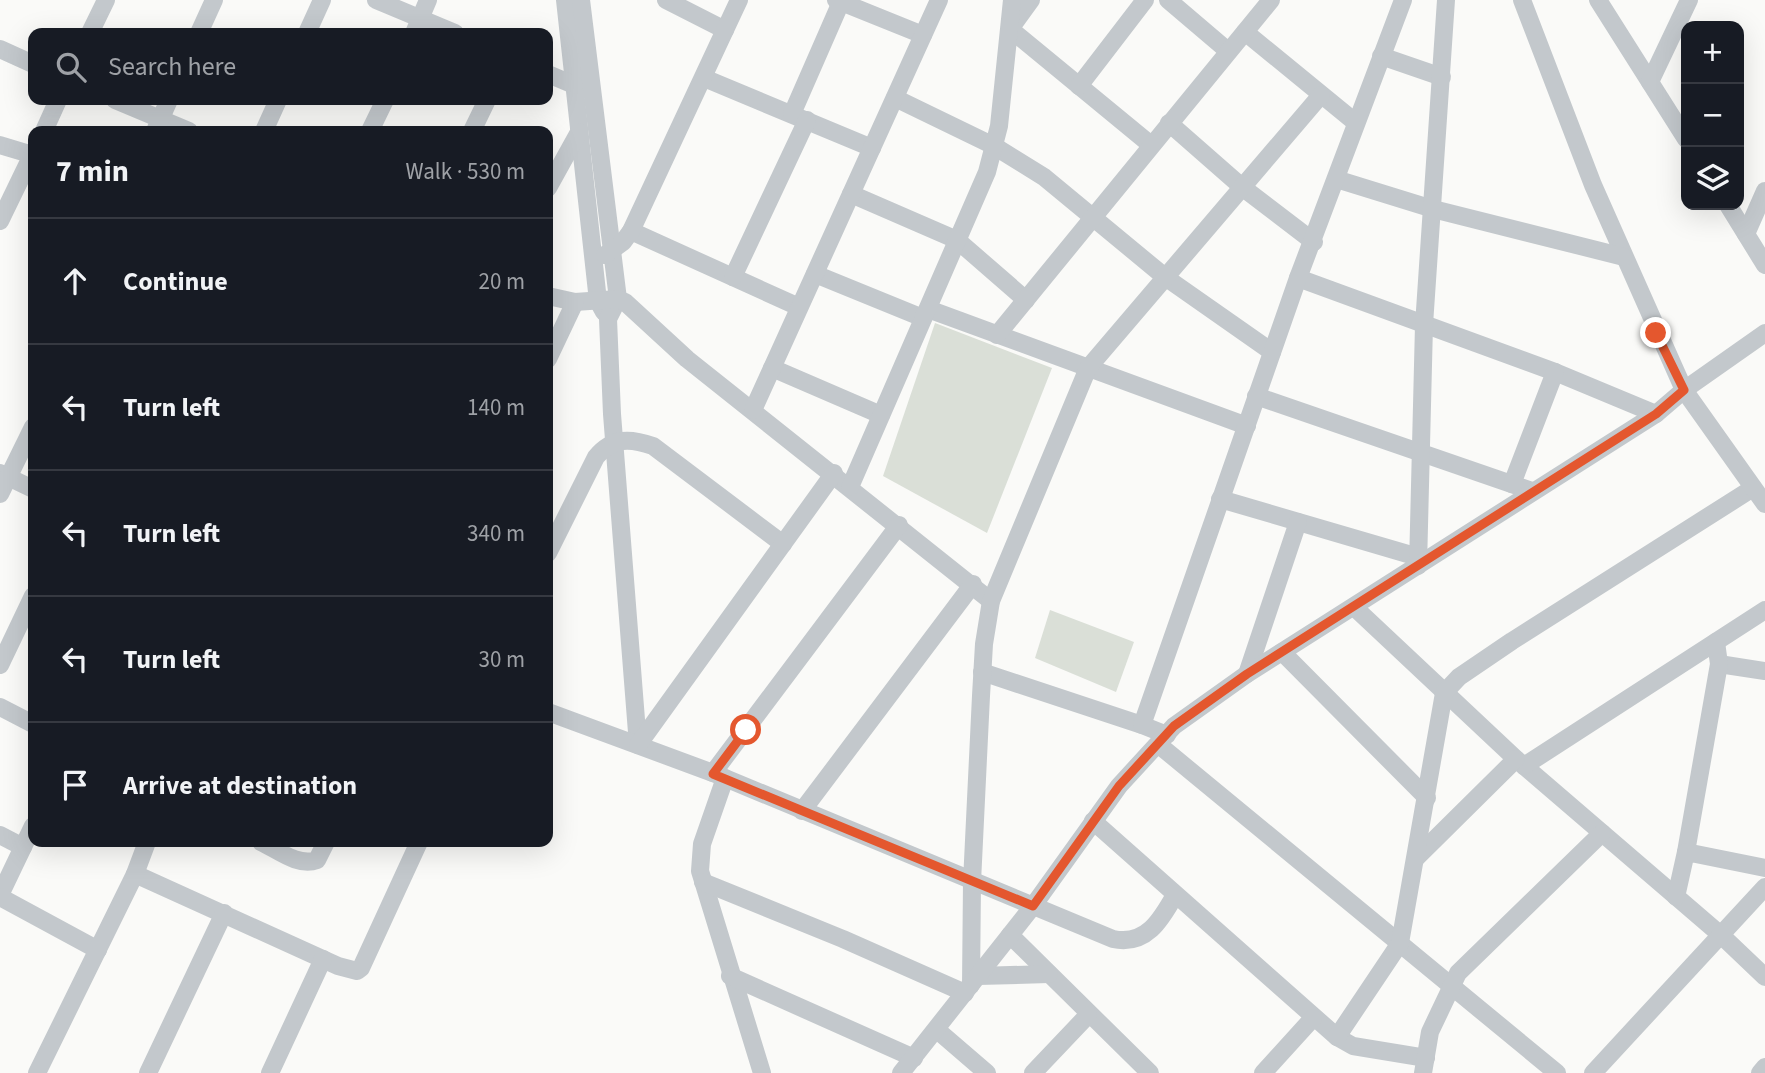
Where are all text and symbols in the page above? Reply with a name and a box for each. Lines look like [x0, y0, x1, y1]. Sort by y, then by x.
map controls [1681, 21, 1744, 210]
button: + [1681, 21, 1744, 84]
search box [28, 28, 553, 105]
icon: search [52, 48, 90, 86]
text: Search here [108, 48, 236, 85]
button: − [1681, 84, 1744, 147]
button: layers [1681, 147, 1744, 210]
text: 7 min [56, 150, 129, 193]
text: Walk · 530 m [406, 155, 525, 188]
icon: ahead [56, 262, 94, 300]
text: Continue [123, 263, 228, 300]
text: 20 m [478, 265, 525, 298]
route end [1640, 317, 1671, 348]
icon: left [56, 388, 94, 426]
text: Turn left [123, 389, 220, 426]
text: 140 m [467, 391, 525, 424]
icon: left [56, 514, 94, 552]
text: Turn left [123, 515, 220, 552]
text: 340 m [467, 517, 525, 550]
icon: left [56, 640, 94, 678]
text: Turn left [123, 641, 220, 678]
text: 30 m [478, 643, 525, 676]
route start [730, 714, 761, 745]
icon: arrive [56, 766, 94, 804]
text: Arrive at destination [123, 767, 357, 804]

